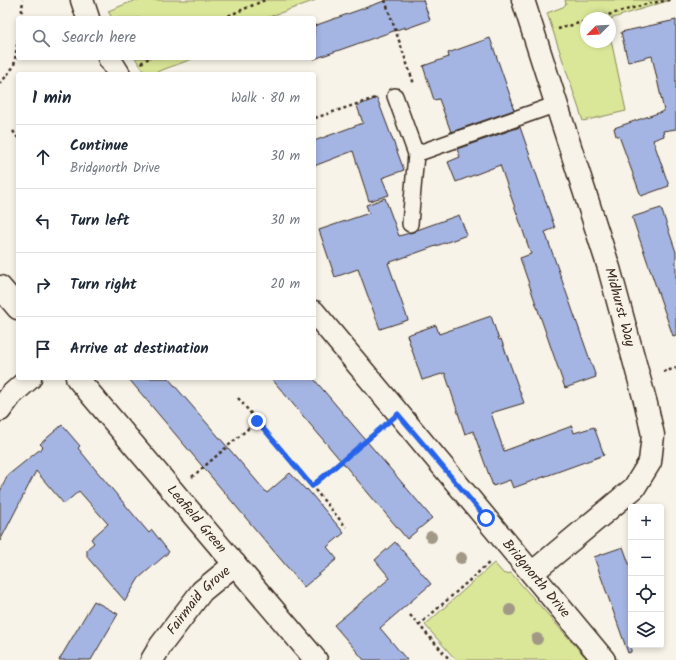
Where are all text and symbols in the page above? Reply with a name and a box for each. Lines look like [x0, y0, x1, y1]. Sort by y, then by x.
north arrow [580, 12, 616, 48]
search box [16, 16, 316, 60]
text: Search here [62, 26, 136, 50]
icon: search [30, 27, 52, 49]
text: 1 min [32, 85, 71, 112]
text: Walk · 80 m [231, 88, 300, 109]
text: Continue [70, 134, 128, 158]
icon: ahead [32, 146, 54, 168]
text: 30 m [271, 146, 300, 167]
text: Bridgnorth Drive [70, 158, 160, 179]
text: Turn left [70, 209, 130, 233]
icon: left [32, 210, 54, 232]
text: 30 m [271, 210, 300, 231]
street label: Midhurst Way [598, 265, 641, 350]
text: Turn right [70, 273, 137, 297]
icon: right [32, 274, 54, 296]
text: 20 m [270, 274, 300, 295]
text: Arrive at destination [70, 337, 209, 361]
icon: arrive [32, 338, 54, 360]
route end [248, 412, 266, 430]
street label: Leafield Green [161, 480, 232, 558]
map controls [628, 504, 664, 648]
button: + [628, 504, 664, 540]
route start [477, 509, 495, 527]
street label: Bridgnorth Drive [497, 534, 576, 623]
button: − [628, 540, 664, 576]
street label: Fairmaid Grove [161, 560, 236, 640]
button: locate [628, 576, 664, 612]
button: layers [628, 612, 664, 648]

